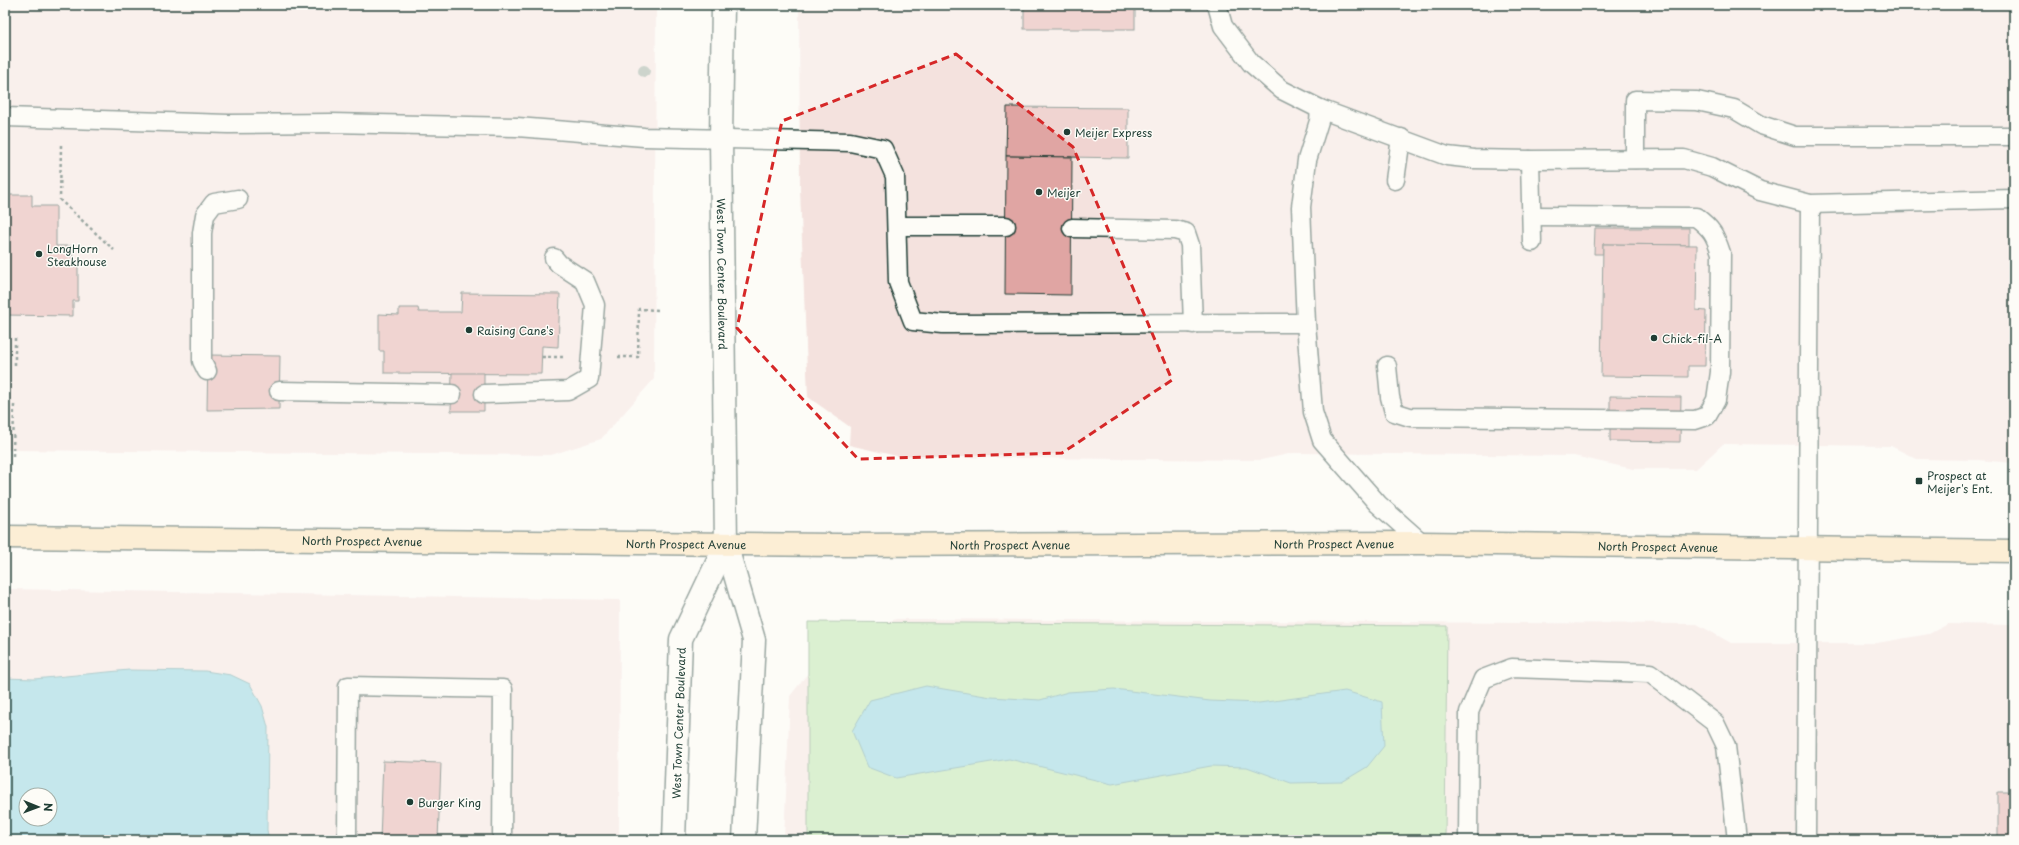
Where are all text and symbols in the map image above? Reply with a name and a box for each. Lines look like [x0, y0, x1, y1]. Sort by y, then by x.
place label: Meijer Express [1075, 124, 1152, 141]
marker: Meijer Express [1062, 127, 1072, 137]
place label: Meijer [1047, 184, 1081, 201]
marker: Meijer [1034, 187, 1044, 197]
street label: West Town Center Boulevard [713, 198, 732, 350]
place label: LongHorn Steakhouse [47, 240, 107, 270]
marker: LongHorn Steakhouse [34, 249, 44, 259]
place label: Raising Cane's [477, 322, 553, 339]
marker: Raising Cane's [464, 325, 474, 335]
place label: Chick-fil-A [1662, 330, 1723, 347]
marker: Chick-fil-A [1649, 333, 1659, 343]
place label: Prospect at Meijer's Ent. [1927, 467, 1993, 497]
marker: Prospect at Meijer's Ent. [1914, 476, 1924, 486]
street label: North Prospect Avenue [302, 531, 422, 550]
street label: North Prospect Avenue [626, 534, 746, 553]
street label: North Prospect Avenue [1274, 535, 1394, 552]
street label: North Prospect Avenue [950, 536, 1070, 553]
street label: North Prospect Avenue [1598, 537, 1718, 556]
street label: West Town Center Boulevard [667, 647, 689, 799]
north arrow [18, 787, 58, 827]
place label: Burger King [418, 794, 481, 811]
marker: Burger King [405, 797, 415, 807]
text: N [40, 803, 57, 812]

